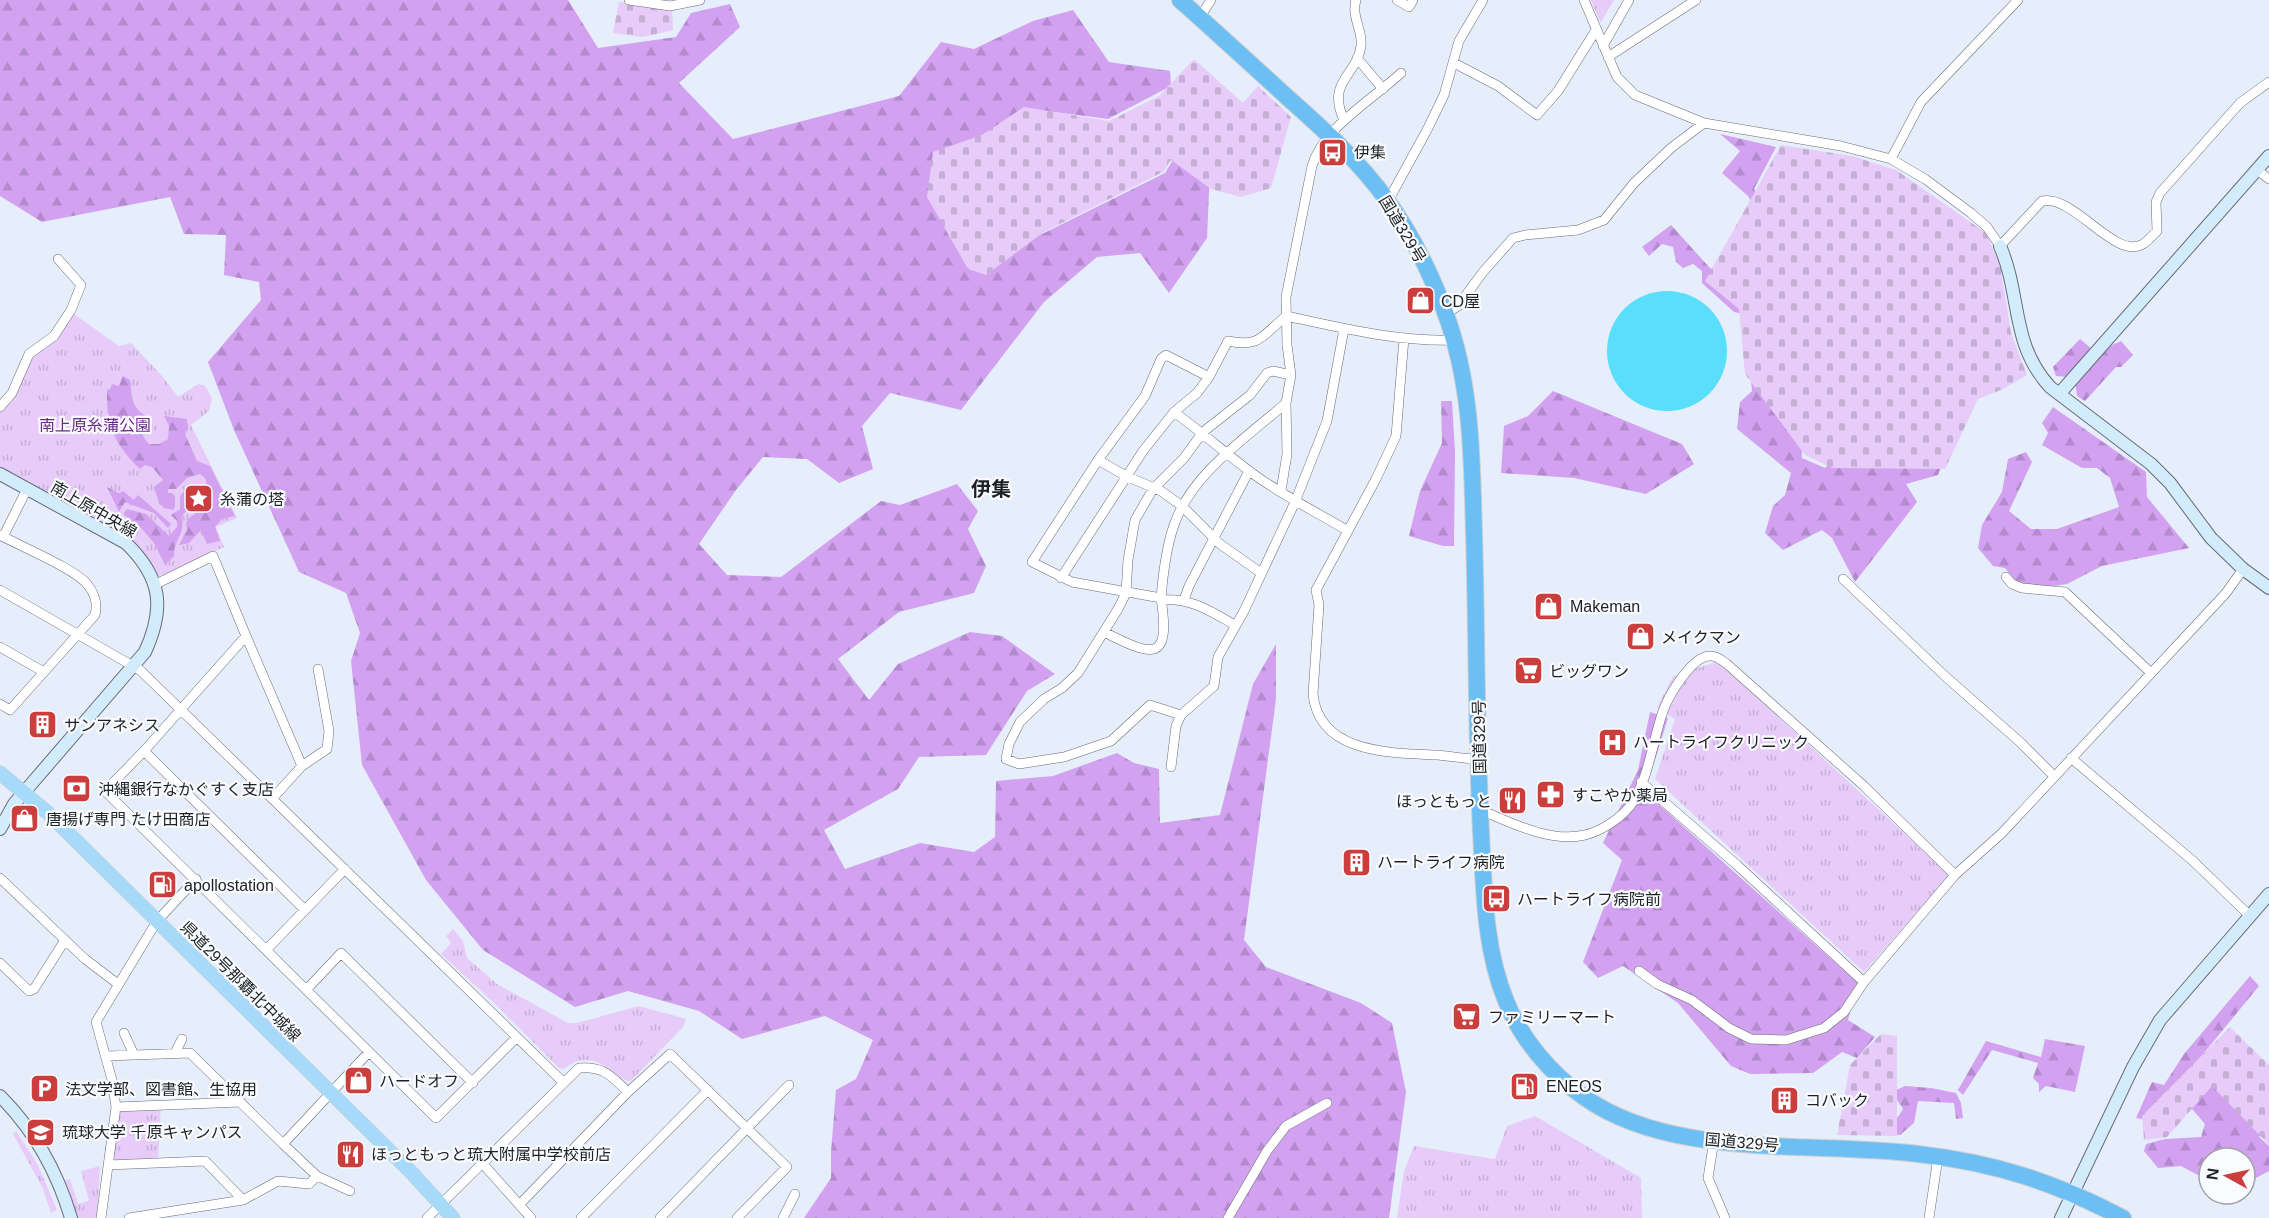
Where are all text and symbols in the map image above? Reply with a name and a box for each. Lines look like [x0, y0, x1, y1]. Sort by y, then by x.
bus stop icon: 伊集 [1317, 136, 1349, 168]
place label: 伊集 [1354, 144, 1386, 161]
street label: 国道329号 [1376, 193, 1429, 266]
shop icon: CD屋 [1404, 285, 1436, 317]
place label: CD屋 [1441, 293, 1480, 310]
park label: 南上原糸蒲公園 [39, 417, 151, 434]
street label: 南上原中央線 [48, 478, 140, 541]
district label: 伊集 [971, 478, 1011, 500]
place icon: 糸蒲の塔 [183, 483, 215, 515]
place label: 糸蒲の塔 [220, 491, 284, 508]
shop icon: Makeman [1533, 590, 1565, 622]
place label: Makeman [1570, 598, 1640, 615]
shop icon: メイクマン [1624, 621, 1656, 653]
place label: メイクマン [1661, 629, 1741, 646]
supermarket icon: ビッグワン [1512, 655, 1544, 687]
place label: ビッグワン [1549, 663, 1629, 680]
street label: 国道329号 [1470, 699, 1489, 774]
building icon: サンアネシス [27, 709, 59, 741]
place label: サンアネシス [64, 717, 160, 734]
hospital icon: ハートライフクリニック [1596, 726, 1628, 758]
place label: ハートライフクリニック [1633, 734, 1809, 751]
bank icon: 沖縄銀行なかぐすく支店 [61, 773, 93, 805]
pharmacy icon: すこやか薬局 [1535, 779, 1567, 811]
place label: 沖縄銀行なかぐすく支店 [98, 781, 274, 798]
restaurant icon: ほっともっと [1497, 785, 1529, 817]
place label: すこやか薬局 [1572, 787, 1668, 804]
place label: ほっともっと [1396, 793, 1492, 810]
shop icon: 唐揚げ専門 たけ田商店 [9, 803, 41, 835]
place label: 唐揚げ専門 たけ田商店 [46, 811, 210, 828]
building icon: ハートライフ病院 [1340, 846, 1372, 878]
place label: ハートライフ病院 [1377, 854, 1505, 871]
fuel station icon: apollostation [147, 869, 179, 901]
place label: apollostation [184, 877, 274, 894]
bus stop icon: ハートライフ病院前 [1480, 883, 1512, 915]
place label: ハートライフ病院前 [1517, 891, 1661, 908]
street label: 県道29号那覇北中城線 [177, 918, 304, 1045]
supermarket icon: ファミリーマート [1451, 1001, 1483, 1033]
place label: ファミリーマート [1488, 1009, 1616, 1026]
shop icon: ハードオフ [342, 1065, 374, 1097]
fuel station icon: ENEOS [1509, 1070, 1541, 1102]
parking icon: 法文学部、図書館、生協用 [28, 1073, 60, 1105]
place label: ハードオフ [379, 1073, 459, 1090]
place label: ENEOS [1546, 1078, 1602, 1095]
place label: 法文学部、図書館、生協用 [65, 1081, 257, 1098]
building icon: コバック [1768, 1084, 1800, 1116]
place label: コバック [1805, 1092, 1869, 1109]
school or university icon: 琉球大学 千原キャンパス [25, 1116, 57, 1148]
place label: 琉球大学 千原キャンパス [62, 1124, 242, 1141]
street label: 国道329号 [1704, 1131, 1780, 1154]
restaurant icon: ほっともっと琉大附属中学校前店 [334, 1138, 366, 1170]
place label: ほっともっと琉大附属中学校前店 [371, 1146, 611, 1163]
north arrow [2197, 1146, 2257, 1206]
text: N [2203, 1167, 2222, 1181]

